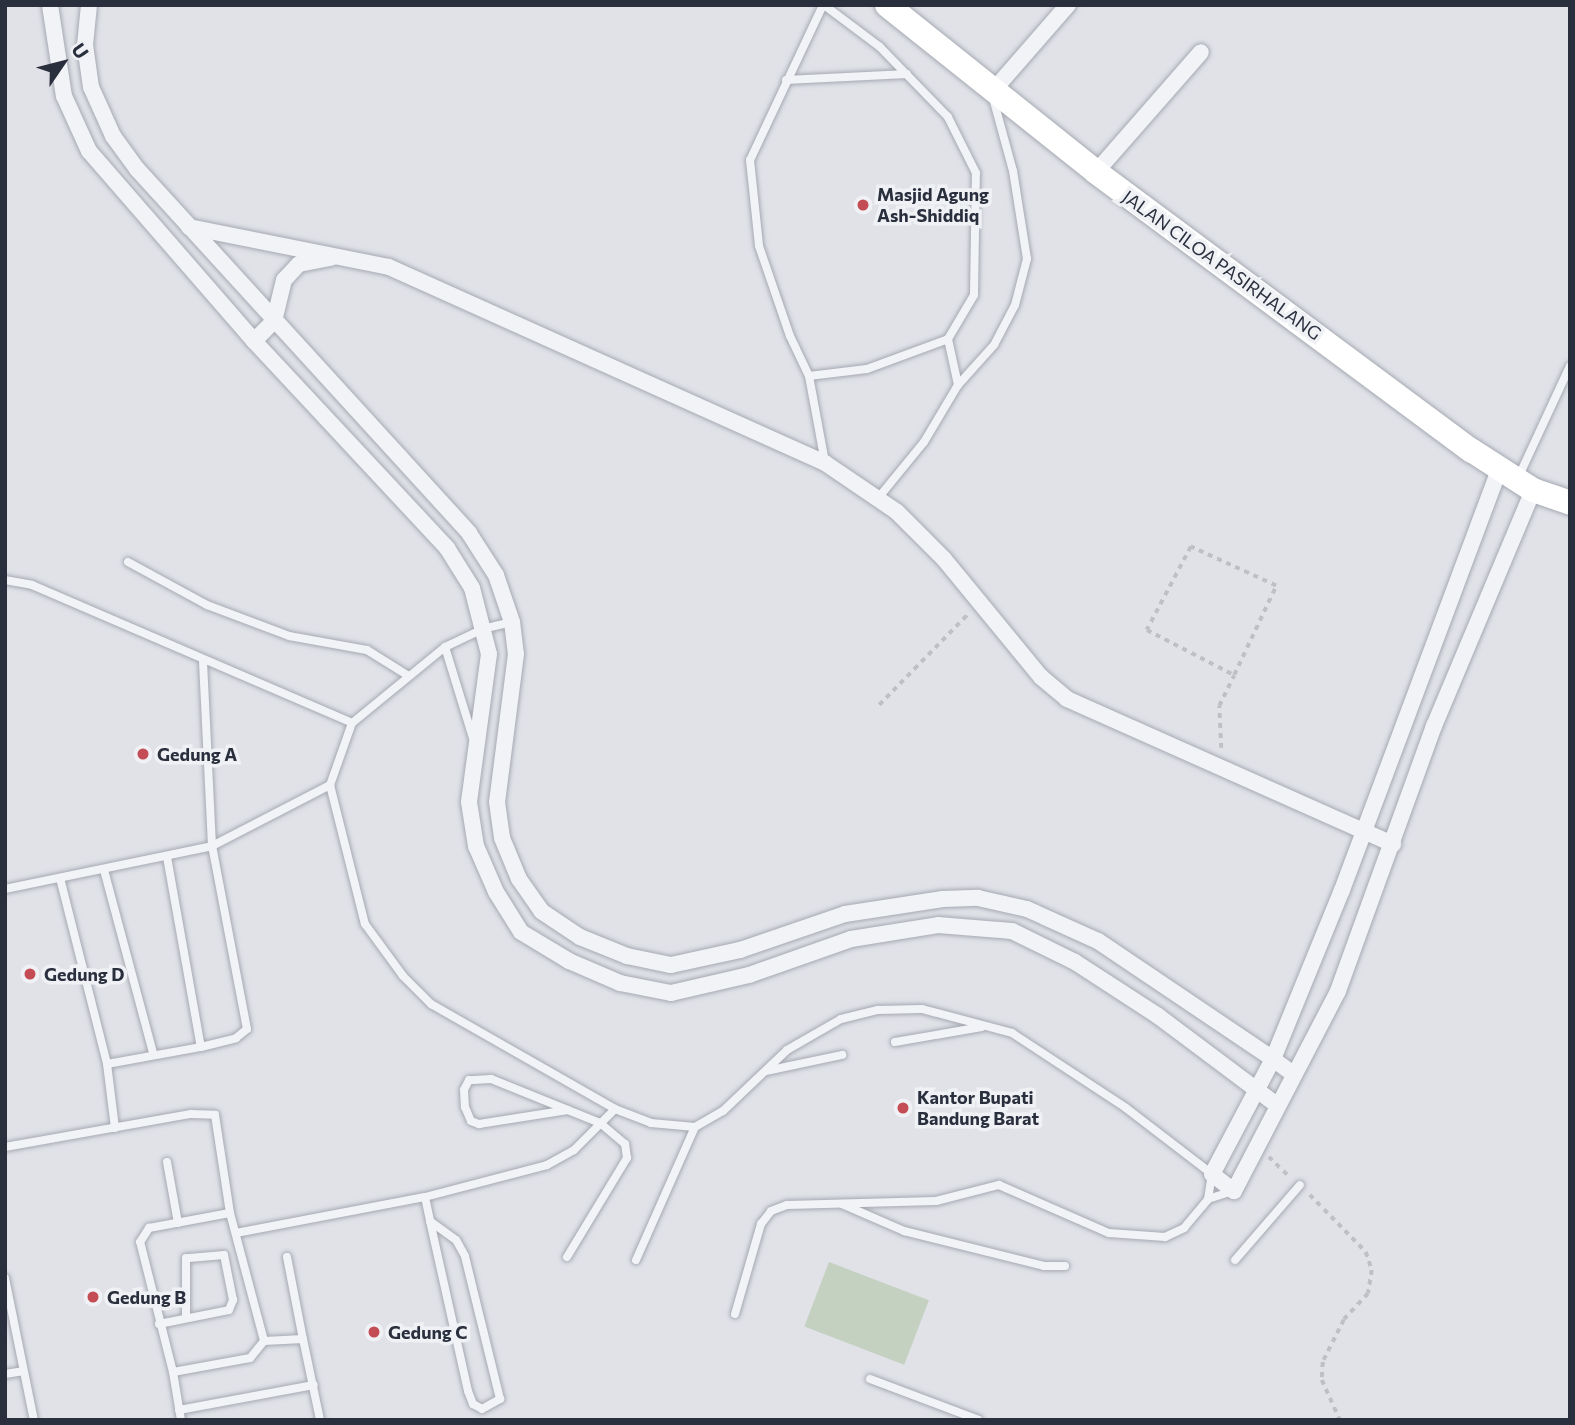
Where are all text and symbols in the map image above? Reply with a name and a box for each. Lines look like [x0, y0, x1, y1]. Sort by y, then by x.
north arrow [28, 28, 98, 98]
text: U [67, 38, 94, 63]
place label: Masjid Agung Ash-Shiddiq [877, 184, 989, 227]
street label: JALAN CILOA PASIRHALANG [1118, 186, 1326, 344]
marker: Masjid Agung Ash-Shiddiq [855, 197, 871, 213]
place label: Gedung A [157, 743, 237, 765]
marker: Gedung A [135, 746, 151, 762]
place label: Gedung D [44, 963, 124, 985]
marker: Gedung D [22, 966, 38, 982]
place label: Kantor Bupati Bandung Barat [917, 1087, 1039, 1130]
marker: Kantor Bupati Bandung Barat [895, 1100, 911, 1116]
place label: Gedung B [107, 1286, 186, 1308]
marker: Gedung B [85, 1289, 101, 1305]
place label: Gedung C [388, 1321, 467, 1343]
marker: Gedung C [366, 1324, 382, 1340]

